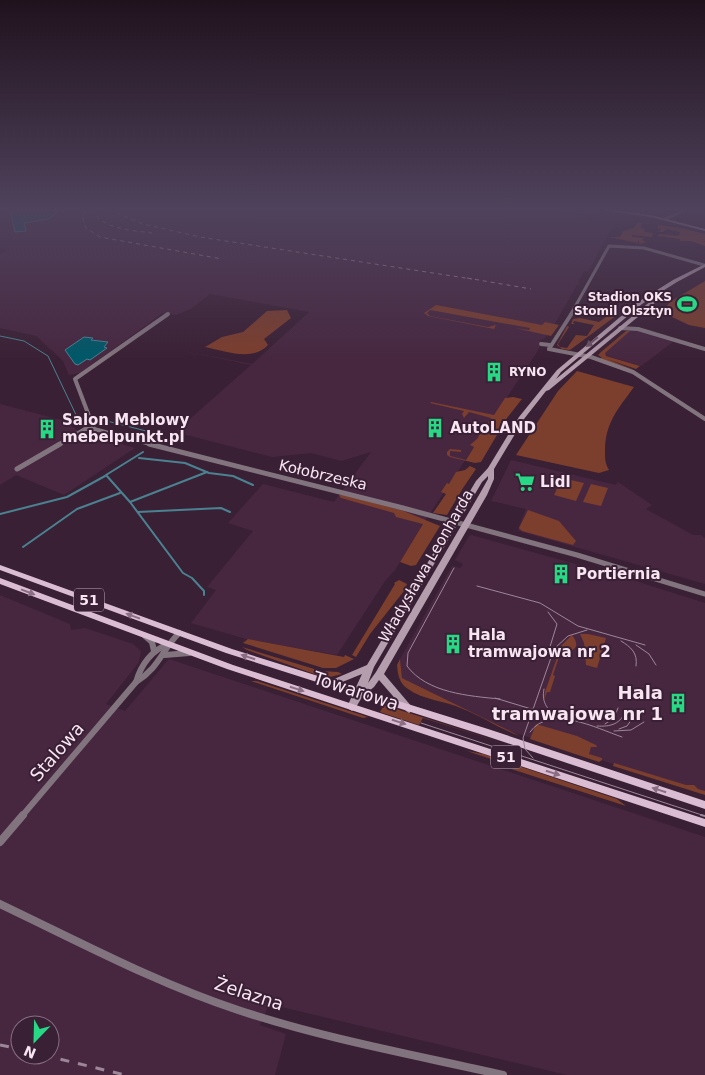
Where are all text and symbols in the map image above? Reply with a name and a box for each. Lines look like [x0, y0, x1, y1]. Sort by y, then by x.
place label: Stadion OKS Stomil Olsztyn [574, 290, 672, 318]
sports icon: Stadion OKS Stomil Olsztyn [676, 293, 698, 315]
one-way arrow [586, 337, 599, 348]
building icon: RYNO [483, 361, 505, 383]
place label: RYNO [509, 365, 547, 379]
place label: Salon Meblowy mebelpunkt.pl [62, 411, 189, 446]
building icon: AutoLAND [424, 417, 446, 439]
building icon: Salon Meblowy mebelpunkt.pl [36, 418, 58, 440]
place label: AutoLAND [450, 419, 536, 437]
street label: Kołobrzeska [277, 456, 369, 494]
supermarket icon: Lidl [514, 471, 536, 493]
place label: Lidl [540, 473, 571, 491]
street label: Władysława Leonharda [375, 486, 477, 646]
building icon: Portiernia [550, 563, 572, 585]
place label: Portiernia [576, 565, 661, 583]
one-way arrow [21, 588, 35, 596]
road number: 51 [74, 588, 104, 612]
one-way arrow [125, 612, 140, 620]
place label: Hala tramwajowa nr 2 [468, 626, 611, 661]
building icon: Hala tramwajowa nr 2 [442, 633, 464, 655]
one-way arrow [240, 653, 255, 661]
street label: Towarowa [310, 667, 401, 714]
place label: Hala tramwajowa nr 1 [492, 682, 663, 724]
one-way arrow [289, 686, 304, 693]
building icon: Hala tramwajowa nr 1 [667, 692, 689, 714]
street label: Stalowa [25, 718, 88, 785]
one-way arrow [392, 718, 407, 726]
road number: 51 [491, 746, 521, 769]
one-way arrow [546, 769, 561, 777]
one-way arrow [651, 786, 666, 793]
street label: Żelazna [212, 973, 286, 1015]
north arrow [10, 1015, 60, 1065]
text: N [21, 1042, 38, 1062]

